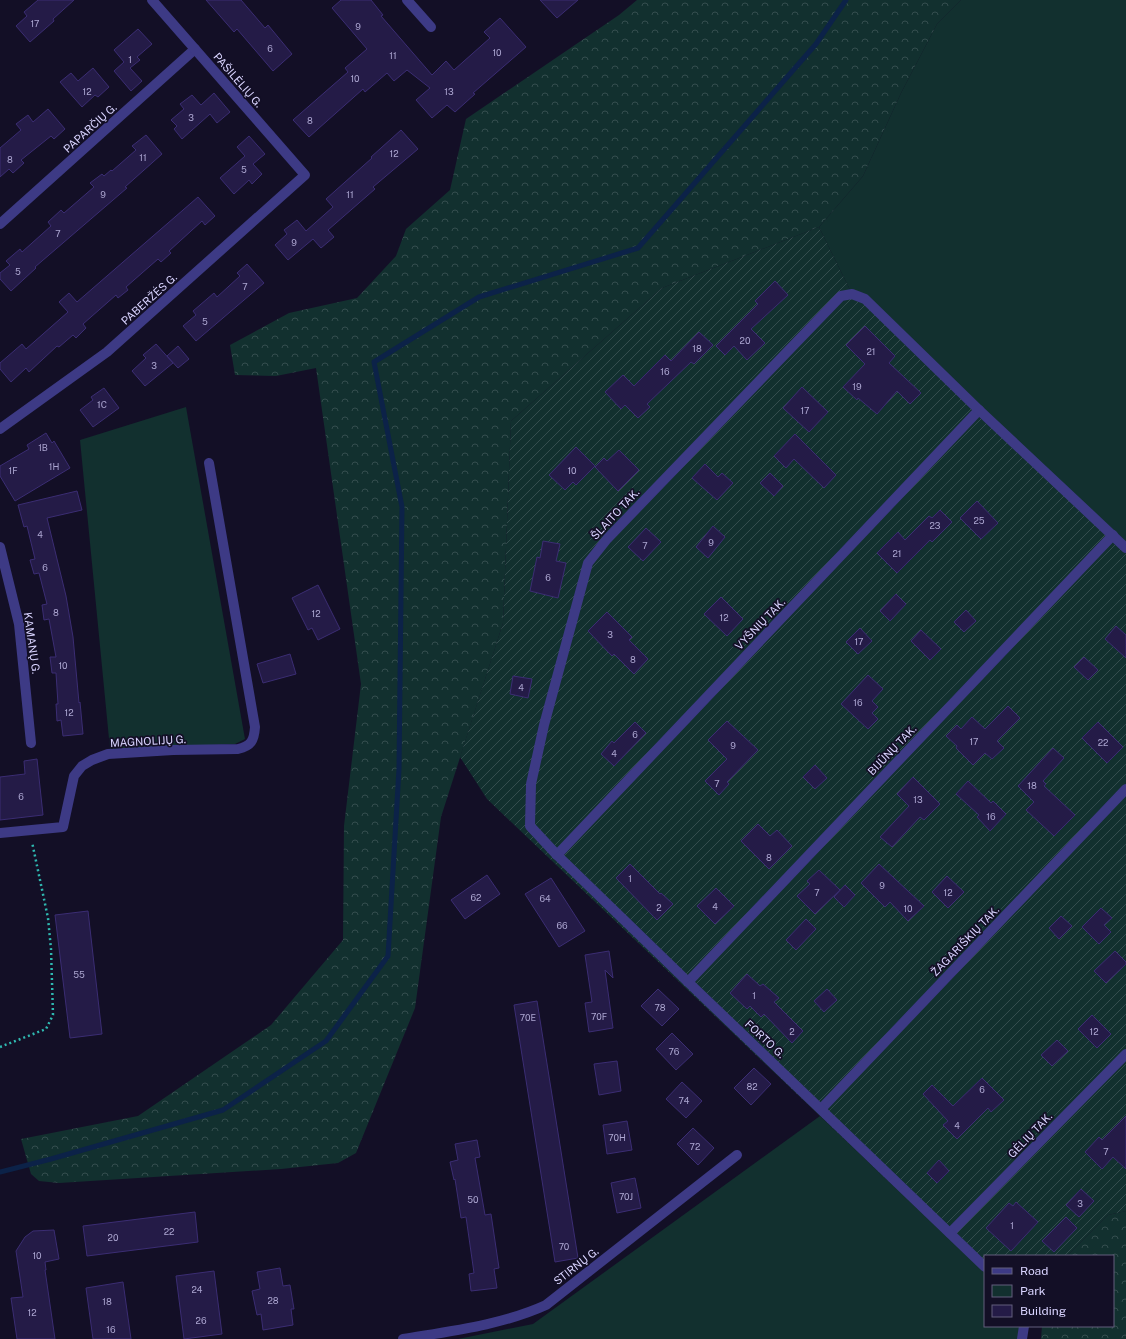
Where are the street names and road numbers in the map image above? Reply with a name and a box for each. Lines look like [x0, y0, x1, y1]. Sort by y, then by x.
street label: PAŠILĖLIŲ G. [211, 50, 266, 110]
street label: PAPARČIŲ G. [60, 100, 119, 155]
street label: PABERŽĖS G. [118, 270, 179, 327]
street label: ŠLAITO TAK. [588, 485, 642, 542]
street label: VYŠNIŲ TAK. [732, 595, 787, 652]
street label: KAMANŲ G. [22, 611, 42, 675]
street label: BIJŪNŲ TAK. [865, 723, 919, 777]
street label: MAGNOLIJŲ G. [110, 733, 186, 749]
street label: ŽAGARIŠKIŲ TAK. [928, 903, 1001, 978]
street label: FORTO G. [743, 1018, 787, 1060]
street label: GĖLIŲ TAK. [1005, 1109, 1054, 1160]
street label: STIRNŲ G. [551, 1245, 601, 1287]

